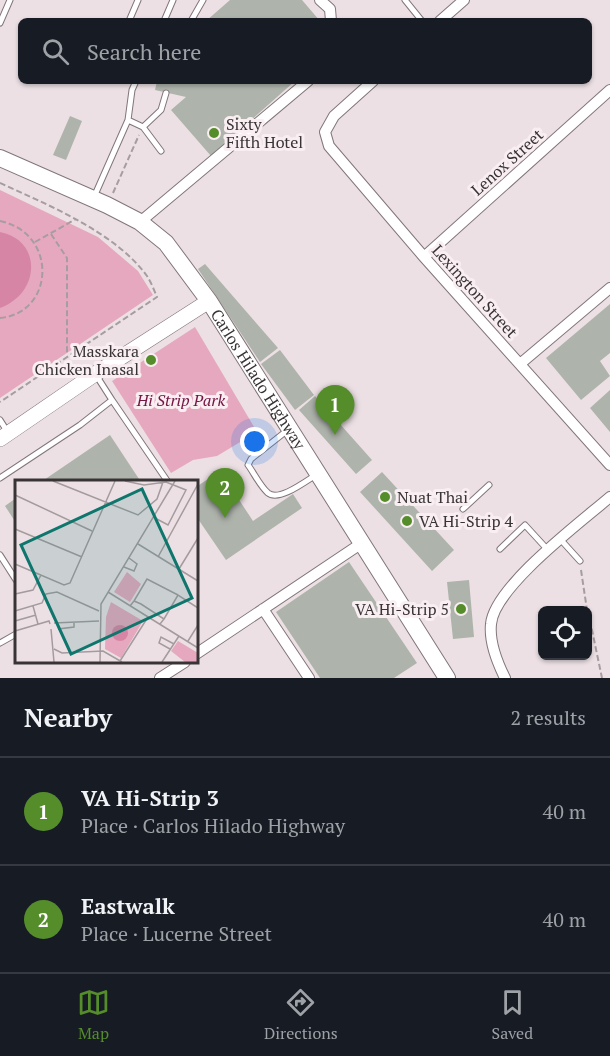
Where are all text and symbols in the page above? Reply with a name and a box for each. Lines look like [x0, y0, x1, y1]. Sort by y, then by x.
search box [18, 18, 592, 84]
icon: search [39, 35, 72, 68]
text: Search here [87, 37, 201, 66]
place label: Sixty Fifth Hotel [226, 113, 303, 153]
street label: Lenox Street [466, 124, 548, 200]
marker: Sixty Fifth Hotel [207, 126, 221, 140]
street label: Lexington Street [427, 240, 523, 342]
street label: Carlos Hilado Highway [206, 305, 311, 454]
place label: Masskara Chicken Inasal [34, 340, 139, 380]
marker: Masskara Chicken Inasal [144, 353, 158, 367]
pin: 1 [316, 386, 354, 435]
park label: Hi Strip Park [136, 389, 225, 411]
your location [240, 427, 269, 456]
pin: 2 [206, 468, 244, 518]
inset map [15, 480, 198, 663]
place label: Nuat Thai [397, 486, 468, 508]
marker: Nuat Thai [378, 490, 392, 504]
place label: VA Hi-Strip 4 [419, 510, 513, 532]
marker: VA Hi-Strip 4 [400, 514, 414, 528]
place label: VA Hi-Strip 5 [355, 598, 449, 620]
marker: VA Hi-Strip 5 [454, 602, 468, 616]
map controls [538, 606, 592, 660]
button: locate [538, 606, 592, 660]
text: Nearby [24, 700, 112, 734]
text: 2 results [511, 704, 586, 731]
text: VA Hi-Strip 3 [81, 783, 219, 812]
text: 1 [38, 798, 49, 825]
text: 40 m [543, 798, 586, 825]
text: Place · Carlos Hilado Highway [81, 812, 345, 839]
text: Eastwalk [81, 891, 175, 920]
text: 2 [38, 906, 49, 933]
text: 40 m [543, 906, 586, 933]
text: Place · Lucerne Street [81, 920, 272, 947]
tab: Map [77, 986, 110, 1044]
tab: Directions [264, 986, 338, 1044]
tab: Saved [492, 986, 533, 1044]

